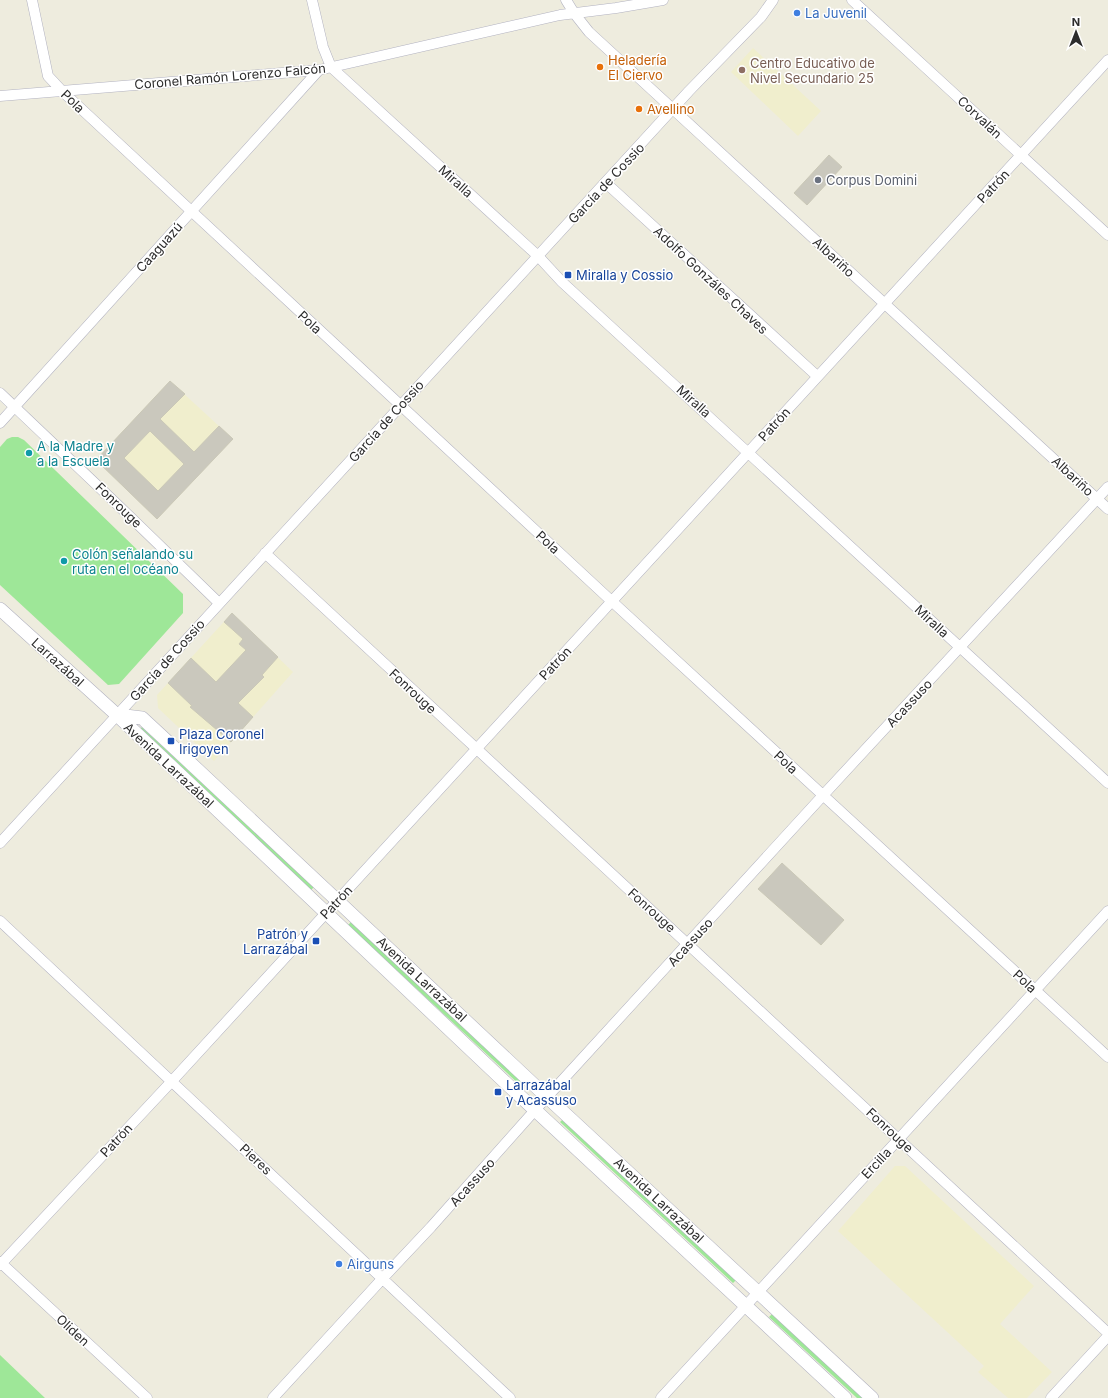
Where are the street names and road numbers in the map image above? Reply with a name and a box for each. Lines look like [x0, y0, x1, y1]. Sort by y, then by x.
street label: Coronel Ramón Lorenzo Falcón [134, 60, 326, 92]
street label: Pola [58, 86, 88, 116]
street label: Corvalán [954, 92, 1006, 142]
street label: García de Cossio [565, 139, 648, 227]
street label: Miralla [436, 161, 476, 201]
street label: Patrón [974, 166, 1012, 206]
street label: Caaguazú [132, 219, 186, 275]
street label: Adolfo Gonzáles Chaves [651, 223, 772, 337]
street label: Albariño [810, 234, 858, 280]
street label: Pola [295, 307, 325, 337]
street label: García de Cossio [345, 377, 427, 465]
street label: Miralla [674, 381, 714, 421]
street label: Patrón [755, 404, 793, 444]
street label: Albariño [1049, 453, 1097, 499]
street label: Fonrouge [92, 479, 146, 531]
street label: Pola [533, 527, 563, 557]
street label: Miralla [912, 601, 952, 641]
street label: García de Cossio [126, 616, 208, 704]
street label: Larrazábal [29, 634, 87, 690]
street label: Patrón [536, 643, 574, 683]
street label: Fonrouge [386, 665, 440, 717]
street label: Acassuso [883, 675, 935, 730]
street label: Avenida Larrazábal [121, 719, 217, 811]
street label: Pola [771, 747, 801, 777]
street label: Patrón [317, 882, 355, 922]
street label: Fonrouge [625, 885, 679, 935]
street label: Acassuso [664, 914, 716, 970]
street label: Avenida Larrazábal [374, 933, 470, 1025]
street label: Pola [1010, 966, 1040, 996]
street label: Fonrouge [863, 1104, 917, 1156]
street label: Patrón [97, 1120, 135, 1160]
street label: Pieres [237, 1140, 276, 1178]
street label: Ercilla [858, 1144, 894, 1182]
street label: Acassuso [446, 1154, 498, 1210]
street label: Avenida Larrazábal [611, 1154, 707, 1246]
street label: Oliden [53, 1311, 93, 1349]

